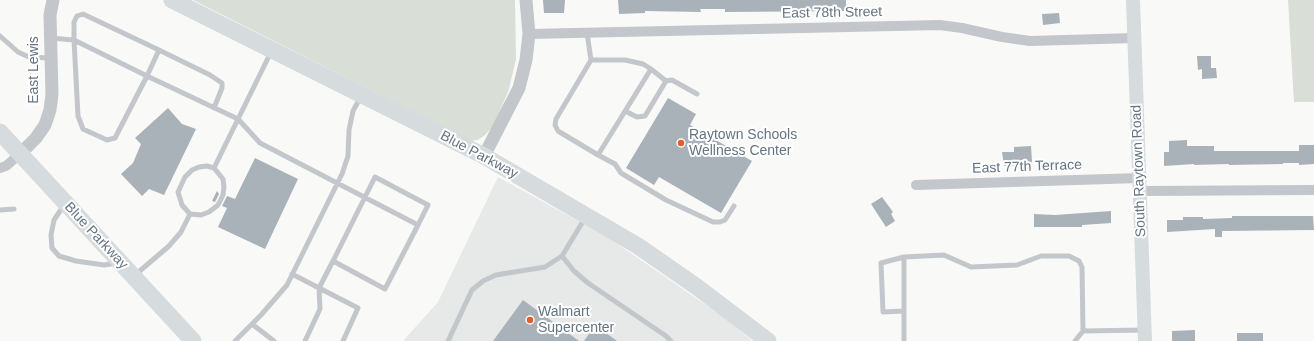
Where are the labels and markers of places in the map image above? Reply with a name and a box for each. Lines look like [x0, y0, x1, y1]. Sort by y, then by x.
place label: Raytown Schools Wellness Center [689, 127, 797, 160]
marker: Raytown Schools Wellness Center [676, 138, 686, 148]
place label: Walmart Supercenter [538, 304, 614, 336]
marker: Walmart Supercenter [525, 315, 535, 325]

